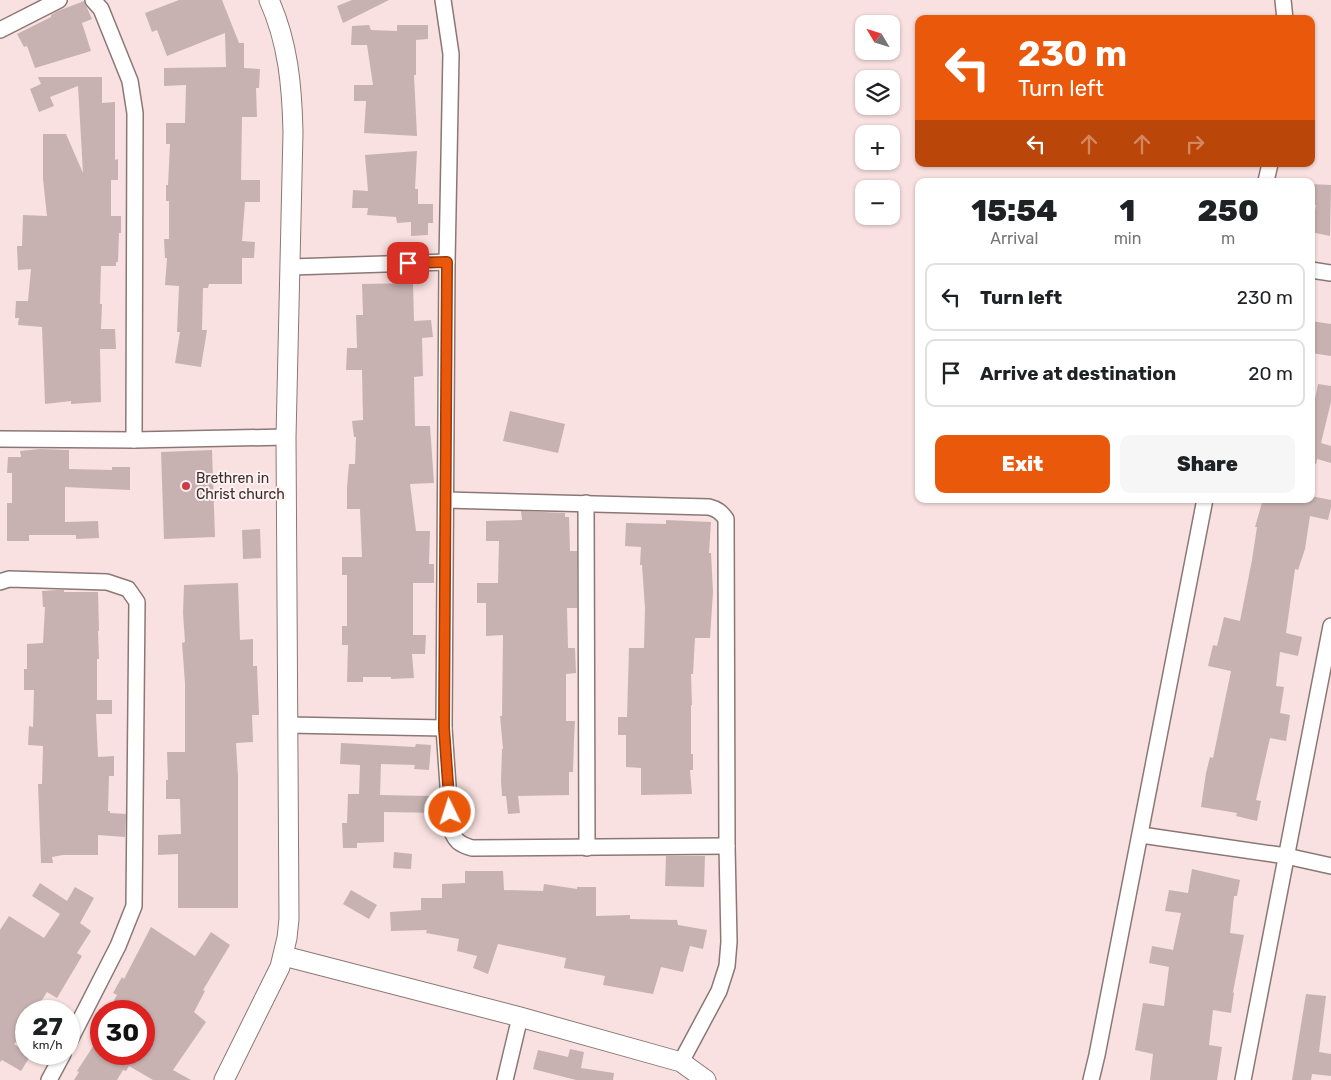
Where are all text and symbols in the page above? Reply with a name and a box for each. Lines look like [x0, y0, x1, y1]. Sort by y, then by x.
north arrow [855, 15, 900, 60]
map controls [855, 15, 900, 225]
text: 230 m [1018, 33, 1127, 75]
icon: left [935, 35, 1000, 100]
button: layers [855, 70, 900, 115]
text: Turn left [1018, 75, 1104, 102]
button: + [855, 125, 900, 170]
icon: left [1022, 130, 1050, 158]
icon: ahead [1075, 130, 1103, 158]
icon: ahead [1128, 130, 1156, 158]
icon: right [1181, 130, 1209, 158]
button: − [855, 180, 900, 225]
text: 15:54 [971, 193, 1058, 229]
text: 1 [1120, 193, 1135, 229]
text: 250 [1198, 193, 1259, 229]
text: Arrival [990, 229, 1038, 248]
text: min [1114, 229, 1141, 248]
text: m [1221, 229, 1235, 248]
pin [387, 242, 429, 284]
icon: arrive [394, 249, 422, 277]
icon: left [937, 283, 965, 311]
text: Turn left [980, 286, 1062, 309]
text: 230 m [1237, 286, 1293, 309]
icon: arrive [937, 359, 965, 387]
text: Arrive at destination [980, 362, 1176, 385]
text: 20 m [1248, 362, 1293, 385]
button: Exit [935, 435, 1110, 493]
button: Share [1120, 435, 1295, 493]
place label: Brethren in Christ church [196, 470, 285, 503]
marker: Brethren in Christ church [180, 480, 192, 492]
position arrow [423, 785, 475, 837]
speed limit sign: 30 [90, 1000, 155, 1065]
text: 27 [32, 1012, 63, 1041]
text: km/h [33, 1038, 62, 1052]

